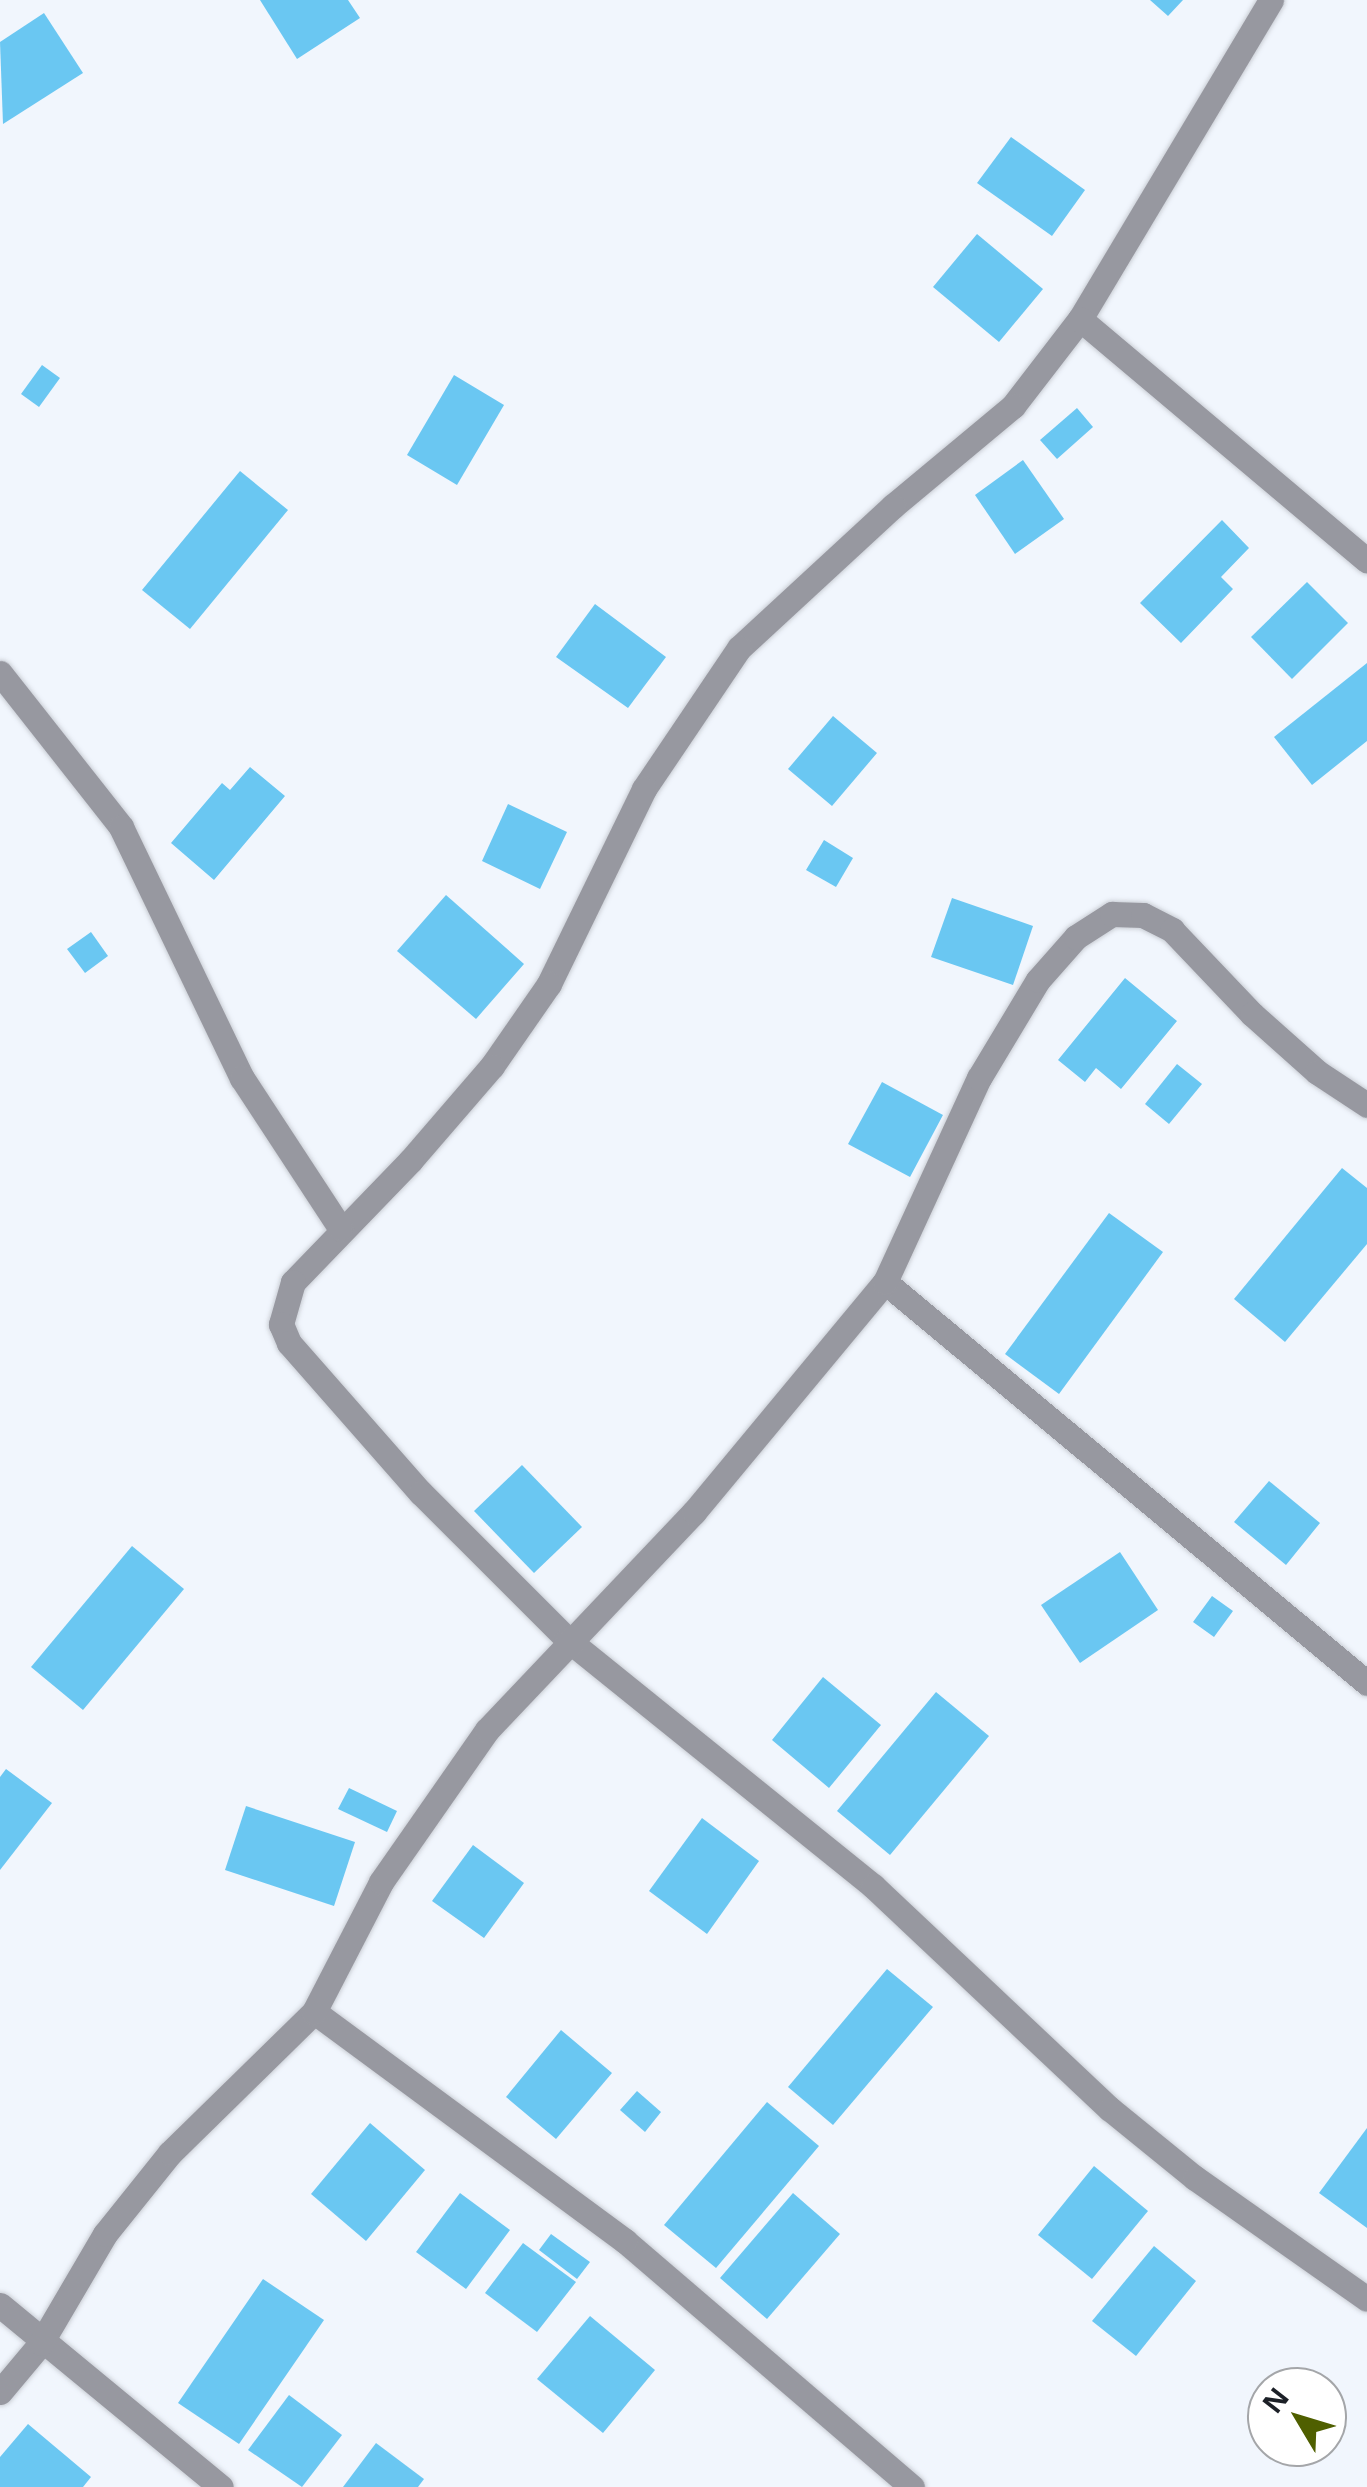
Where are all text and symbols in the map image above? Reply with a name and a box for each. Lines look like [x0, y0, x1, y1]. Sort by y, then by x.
north arrow [1247, 2367, 1347, 2467]
text: N [1253, 2379, 1297, 2420]

